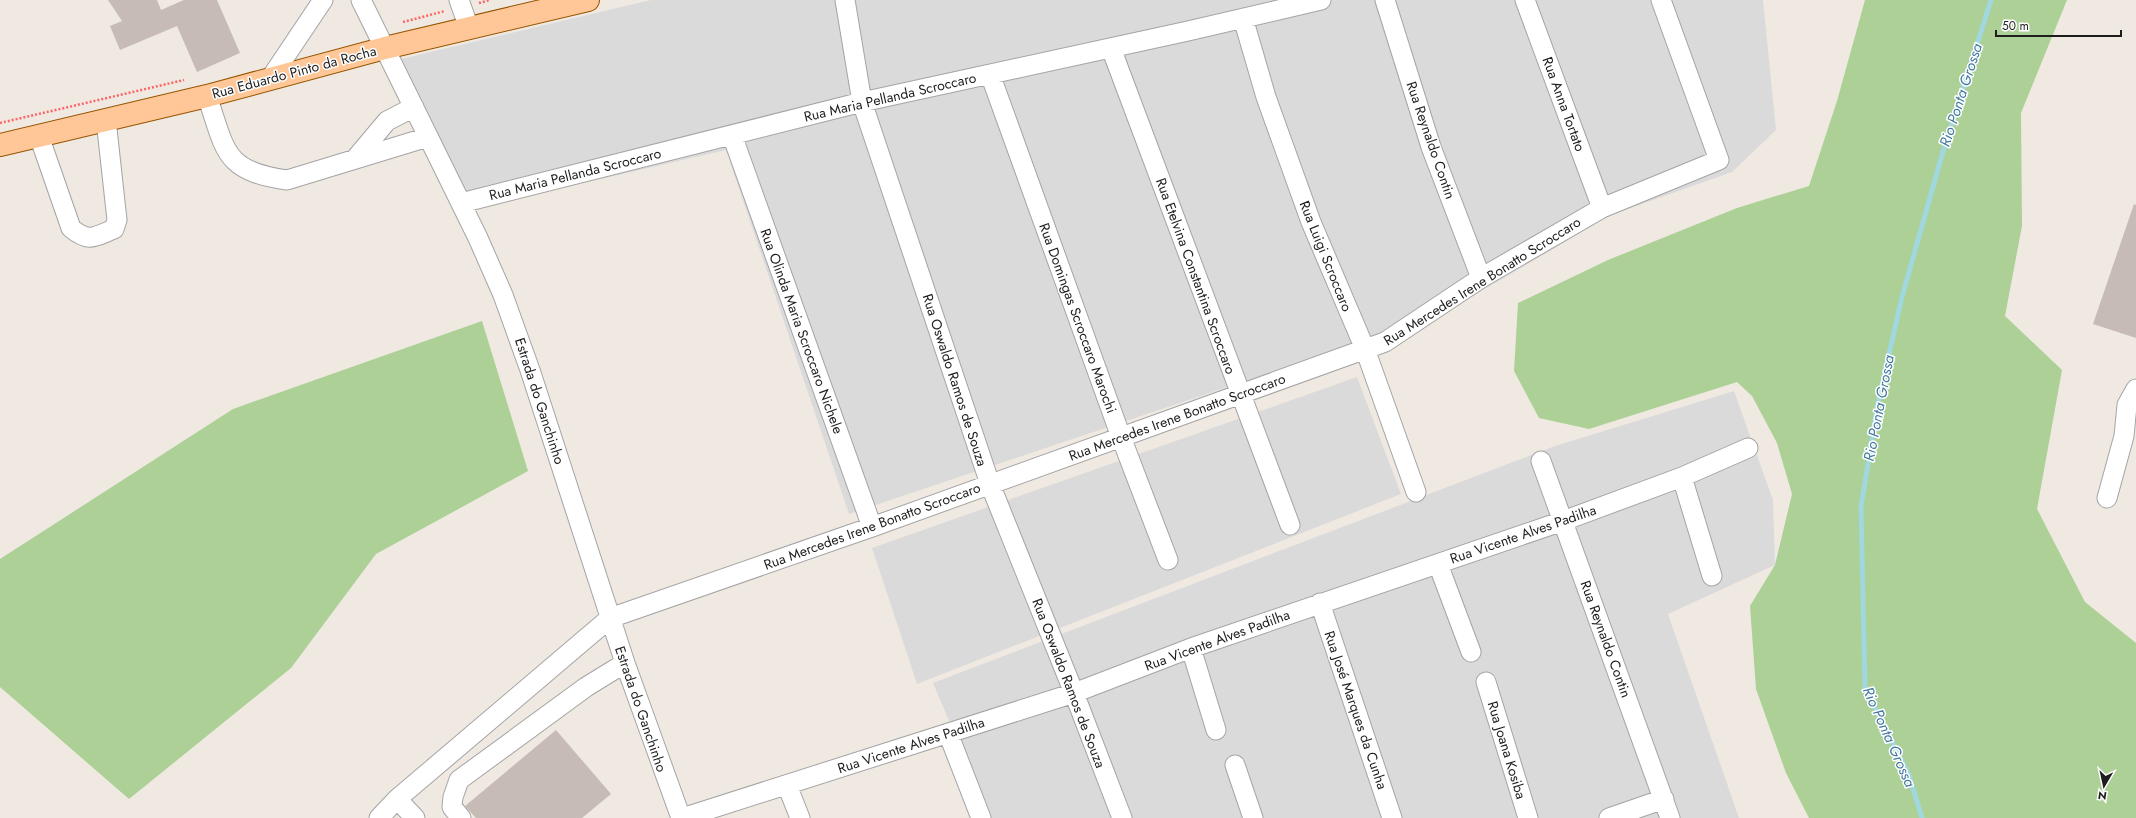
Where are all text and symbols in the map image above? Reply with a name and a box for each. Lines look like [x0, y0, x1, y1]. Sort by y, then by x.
scale bar [1996, 12, 2121, 38]
text: 50 m [2002, 17, 2029, 35]
street label: Rua Eduardo Pinto da Rocha [210, 40, 378, 104]
water label: Rio Ponta Grossa [1934, 40, 1988, 150]
street label: Rua Anna Tortato [1538, 54, 1591, 155]
street label: Rua Maria Pellanda Scroccaro [802, 67, 979, 127]
street label: Rua Reynaldo Contin [1401, 79, 1461, 201]
street label: Rua Maria Pellanda Scroccaro [487, 143, 663, 205]
street label: Rua Etelvina Constantina Scroccaro [1151, 175, 1241, 377]
street label: Rua Luigi Scroccaro [1295, 198, 1357, 315]
street label: Rua Mercedes Irene Bonatto Scroccaro [1379, 212, 1585, 350]
street label: Rua Domingas Scroccaro Marochi [1034, 220, 1122, 416]
street label: Rua Olinda Maria Scroccaro Nichele [755, 226, 849, 436]
street label: Rua Oswaldo Ramos de Souza [918, 291, 992, 469]
street label: Estrada do Ganchinho [510, 335, 570, 467]
water label: Rio Ponta Grossa [1858, 352, 1900, 463]
street label: Rua Mercedes Irene Bonatto Scroccaro [1066, 368, 1288, 466]
street label: Rua Mercedes Irene Bonatto Scroccaro [761, 477, 983, 575]
street label: Rua Vicente Alves Padilha [1447, 500, 1599, 568]
street label: Rua Reynaldo Contin [1576, 578, 1636, 700]
street label: Rua Oswaldo Ramos de Souza [1027, 595, 1111, 771]
street label: Rua Vicente Alves Padilha [1142, 604, 1292, 676]
street label: Rua José Marques da Cunha [1319, 628, 1393, 792]
street label: Estrada do Ganchinho [610, 643, 672, 775]
water label: Rio Ponta Grossa [1857, 683, 1921, 791]
street label: Rua Joana Kosiba [1483, 699, 1531, 801]
street label: Rua Vicente Alves Padilha [835, 712, 987, 778]
north arrow [2084, 766, 2124, 806]
text: N [2097, 787, 2108, 804]

